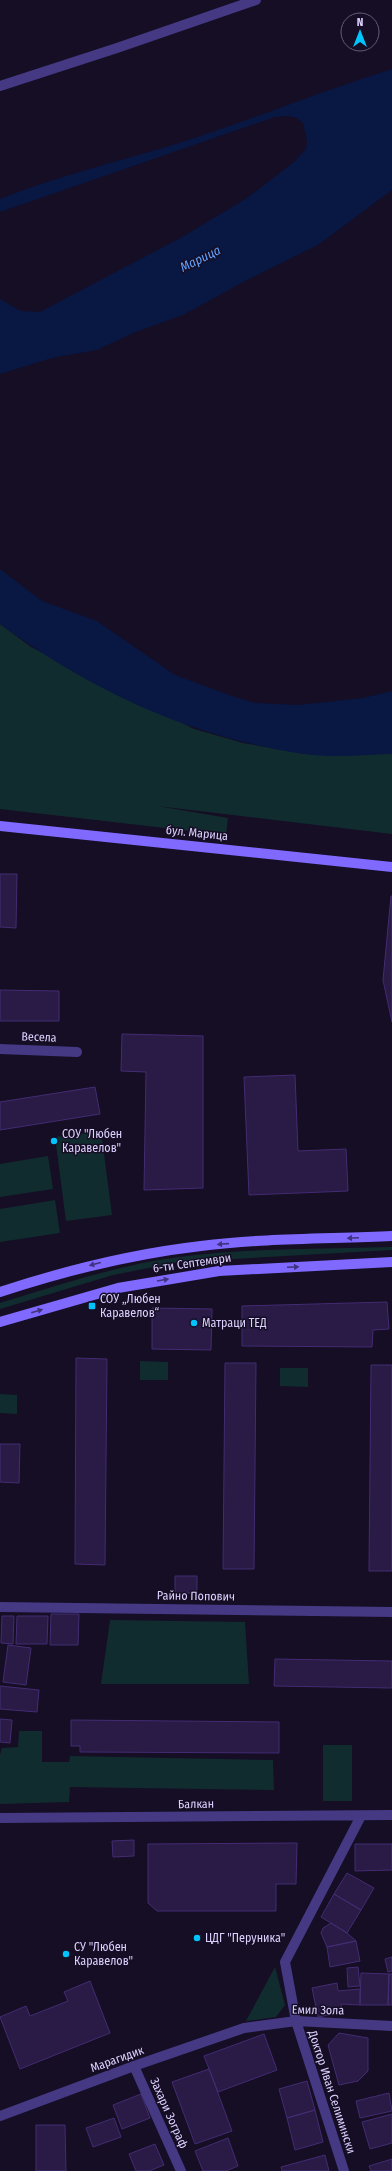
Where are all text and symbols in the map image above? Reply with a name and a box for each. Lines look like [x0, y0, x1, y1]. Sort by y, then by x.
north arrow [340, 12, 380, 52]
text: N [357, 16, 363, 29]
water label: Марица [178, 242, 223, 275]
street label: бул. Марица [165, 823, 229, 843]
street label: Весела [21, 1029, 57, 1045]
place label: СОУ "Любен Каравелов" [62, 1127, 122, 1155]
marker: СОУ "Любен Каравелов" [49, 1136, 59, 1146]
one-way arrow [346, 1235, 359, 1241]
one-way arrow [217, 1240, 229, 1247]
street label: 6-ти Септември [152, 1251, 232, 1275]
one-way arrow [89, 1261, 101, 1267]
one-way arrow [287, 1264, 300, 1270]
one-way arrow [157, 1277, 170, 1283]
place label: СОУ „Любен Каравелов“ [100, 1292, 161, 1320]
marker: СОУ „Любен Каравелов“ [87, 1301, 97, 1311]
one-way arrow [32, 1308, 44, 1314]
place label: Матраци ТЕД [202, 1316, 267, 1330]
marker: Матраци ТЕД [189, 1318, 199, 1328]
street label: Райно Попович [157, 1588, 235, 1604]
street label: Балкан [178, 1797, 214, 1811]
place label: ЦДГ "Перуника" [205, 1931, 285, 1945]
marker: ЦДГ "Перуника" [192, 1933, 202, 1943]
place label: СУ "Любен Каравелов" [74, 1940, 133, 1968]
marker: СУ "Любен Каравелов" [61, 1949, 71, 1959]
street label: Емил Зола [292, 2003, 344, 2017]
street label: Доктор Иван Селимински [305, 2028, 359, 2155]
street label: Марагидик [88, 2043, 146, 2075]
street label: Захари Зограф [147, 2076, 191, 2151]

